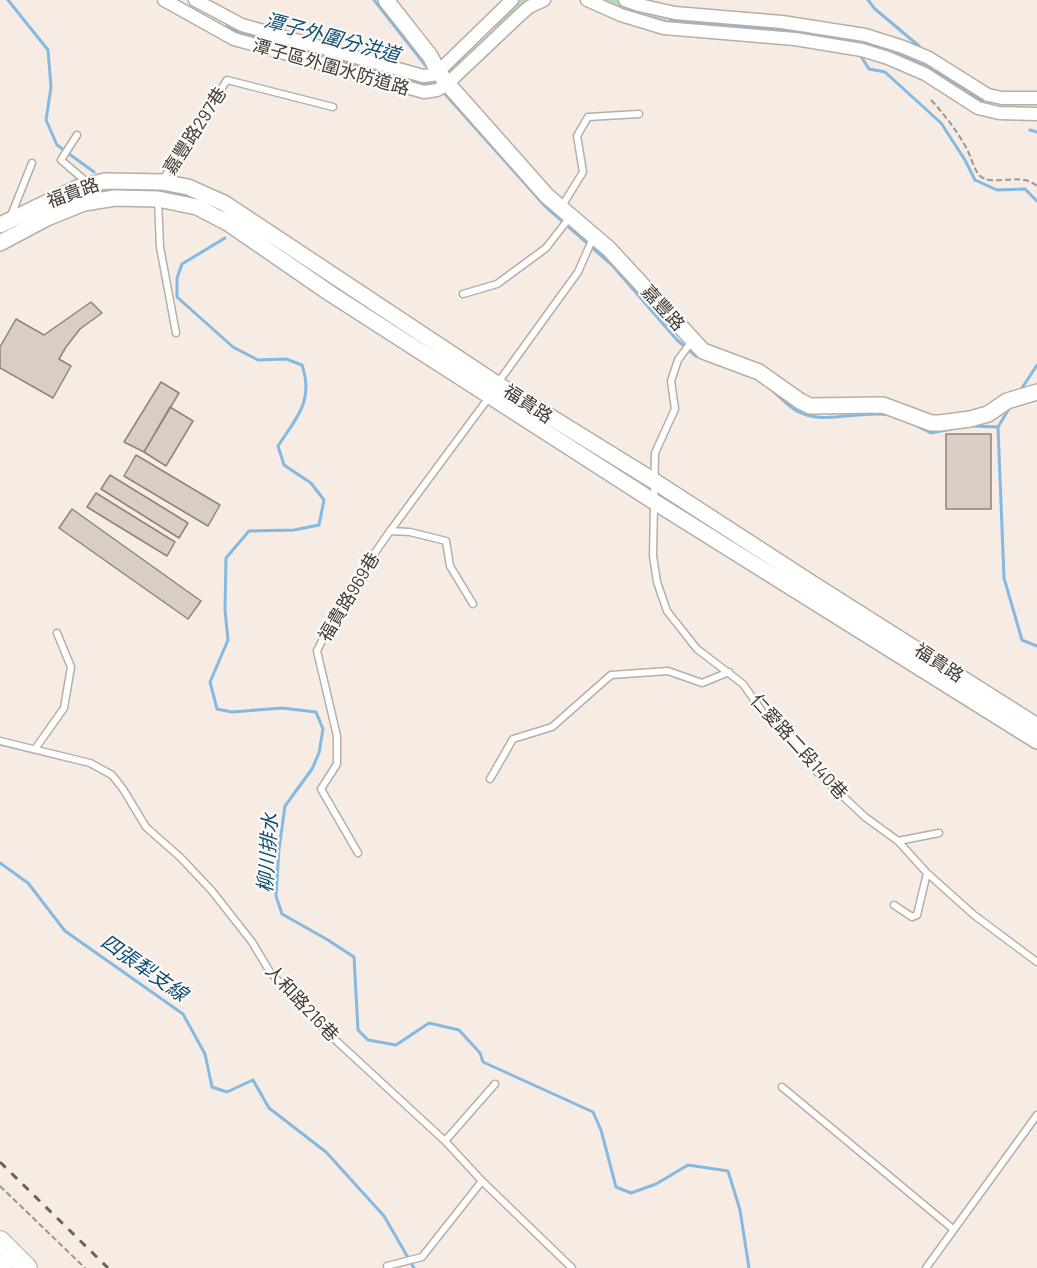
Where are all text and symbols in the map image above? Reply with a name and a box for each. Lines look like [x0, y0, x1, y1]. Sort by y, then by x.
water label: 潭子外圍分洪道 [261, 8, 403, 68]
street label: 潭子區外圍水防道路 [250, 34, 412, 100]
street label: 嘉豐路297巷 [159, 83, 231, 179]
street label: 福貴路 [44, 174, 102, 212]
street label: 嘉豐路 [637, 281, 689, 335]
street label: 福貴路 [499, 380, 557, 428]
street label: 福貴路969巷 [314, 549, 384, 645]
street label: 福貴路 [910, 639, 968, 687]
street label: 仁愛路二段140巷 [746, 690, 852, 804]
water label: 柳川排水 [253, 812, 283, 894]
water label: 四張犁支線 [96, 929, 192, 1007]
street label: 人和路216巷 [261, 960, 343, 1046]

